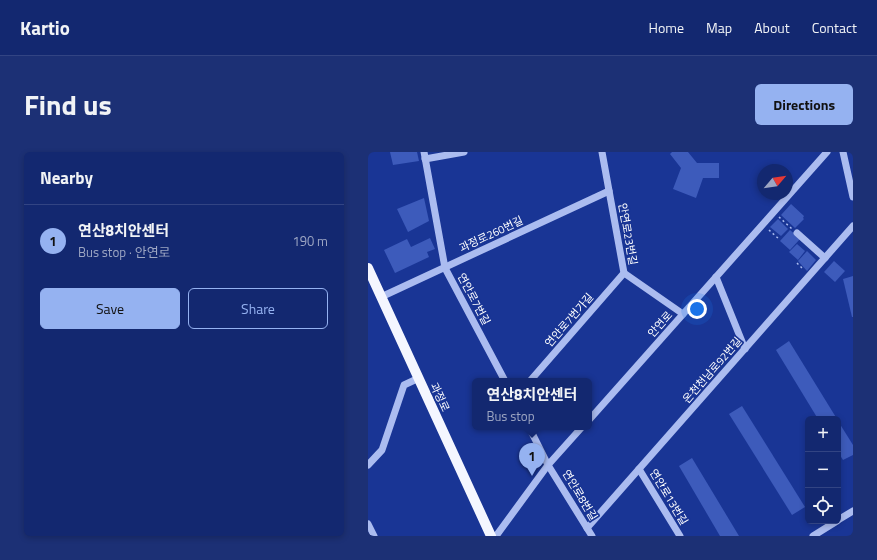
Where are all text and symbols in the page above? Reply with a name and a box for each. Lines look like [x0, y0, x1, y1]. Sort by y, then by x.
text: Kartio [20, 13, 70, 42]
text: Home [649, 17, 684, 38]
text: Map [706, 17, 732, 38]
text: About [754, 17, 790, 38]
text: Contact [812, 17, 857, 38]
text: Find us [24, 83, 112, 126]
button: Directions [755, 84, 853, 125]
north arrow [757, 164, 793, 200]
text: Nearby [40, 165, 93, 191]
street label: 안연로23번길 [615, 202, 641, 266]
street label: 과정로260번길 [456, 212, 526, 256]
text: 연산8치안센터 [78, 219, 169, 242]
text: 1 [49, 231, 57, 251]
text: 190 m [292, 231, 328, 251]
text: Bus stop · 안연로 [78, 242, 171, 262]
street label: 연안로7번길 [454, 270, 494, 328]
button: Save [40, 288, 180, 329]
button: Share [188, 288, 328, 329]
street label: 연안로7번가길 [541, 290, 597, 350]
your location [687, 299, 707, 319]
street label: 안연로 [644, 307, 676, 341]
street label: 온천천남로92번길 [679, 333, 745, 407]
popup [472, 378, 592, 430]
street label: 과정로 [426, 380, 454, 414]
text: 연산8치안센터 [486, 383, 578, 406]
text: Bus stop [486, 406, 535, 426]
map controls [805, 416, 841, 524]
button: + [805, 416, 841, 452]
pin: 1 [519, 443, 545, 476]
button: − [805, 452, 841, 488]
street label: 연안로13번길 [646, 466, 692, 528]
street label: 연안로8번길 [559, 467, 601, 523]
button: locate [805, 488, 841, 524]

